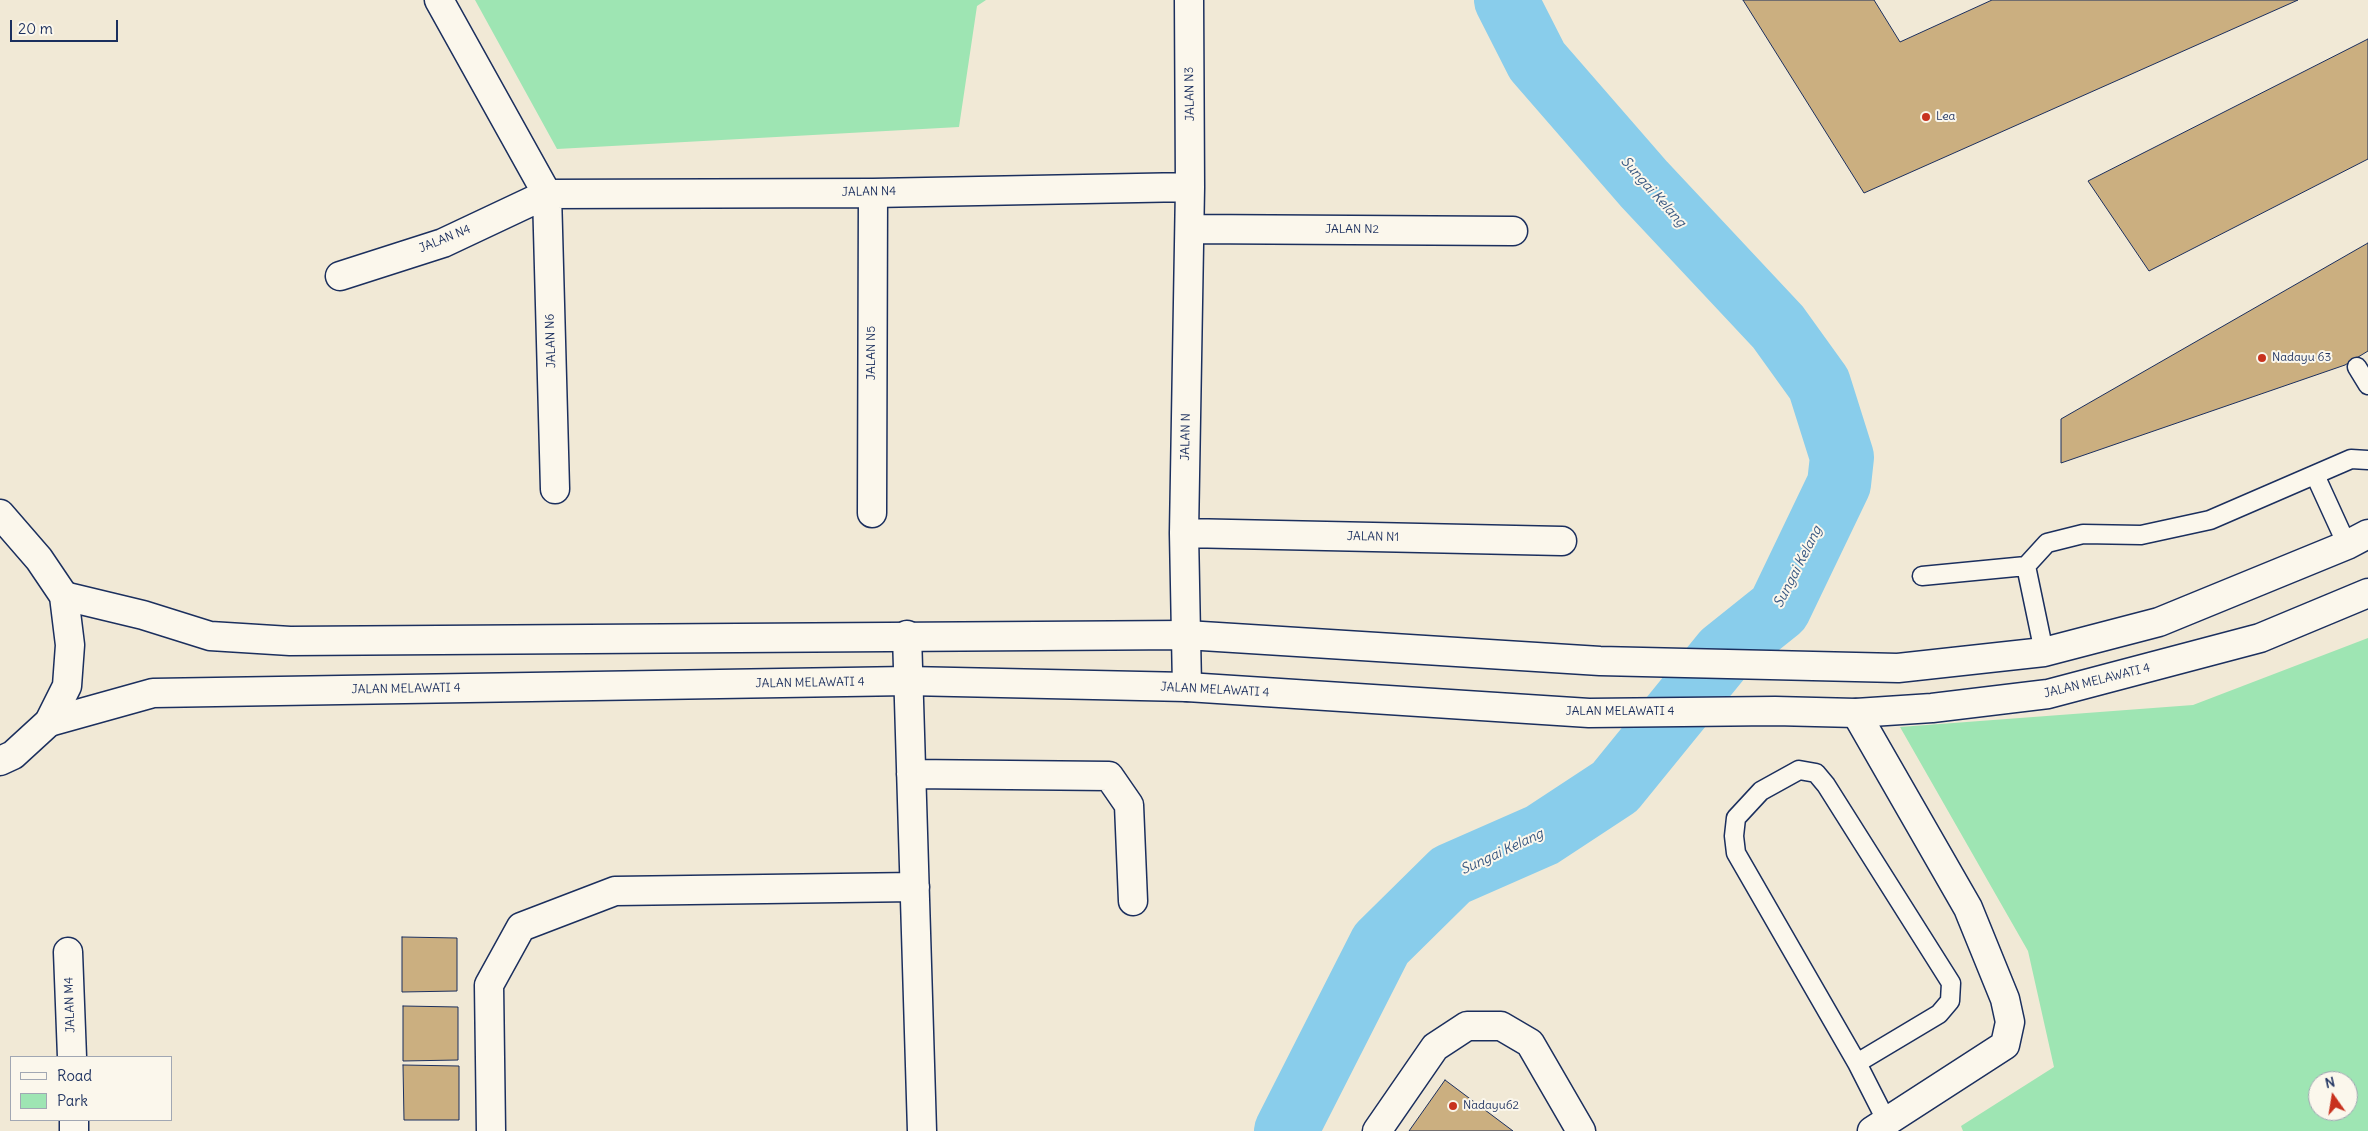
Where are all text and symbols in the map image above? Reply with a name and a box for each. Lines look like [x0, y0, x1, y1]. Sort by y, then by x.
scale bar [12, 10, 120, 42]
text: 20 m [18, 19, 53, 38]
street label: JALAN N3 [1182, 67, 1198, 121]
place label: Lea [1936, 110, 1955, 124]
marker: Lea [1920, 111, 1932, 123]
water label: Sungai Kelang [1617, 153, 1689, 231]
street label: JALAN N4 [842, 184, 896, 200]
street label: JALAN N4 [417, 222, 473, 256]
street label: JALAN N2 [1325, 223, 1379, 237]
street label: JALAN N6 [543, 314, 559, 368]
street label: JALAN N5 [865, 326, 879, 380]
place label: Nadayu 63 [2272, 351, 2331, 365]
marker: Nadayu 63 [2256, 352, 2268, 364]
street label: JALAN N [1178, 413, 1194, 461]
water label: Sungai Kelang [1770, 523, 1826, 611]
street label: JALAN N1 [1347, 529, 1399, 545]
street label: JALAN MELAWATI 4 [2042, 661, 2152, 701]
street label: JALAN MELAWATI 4 [755, 675, 865, 691]
street label: JALAN MELAWATI 4 [1160, 680, 1270, 700]
street label: JALAN MELAWATI 4 [351, 681, 461, 697]
street label: JALAN MELAWATI 4 [1565, 705, 1675, 719]
water label: Sungai Kelang [1458, 826, 1546, 878]
street label: JALAN M4 [62, 977, 78, 1033]
legend [10, 1056, 172, 1121]
text: Road [57, 1066, 92, 1085]
north arrow [2308, 1071, 2358, 1121]
text: N [2323, 1072, 2337, 1092]
text: Park [57, 1091, 88, 1110]
place label: Nadayu62 [1463, 1099, 1519, 1113]
marker: Nadayu62 [1447, 1100, 1459, 1112]

